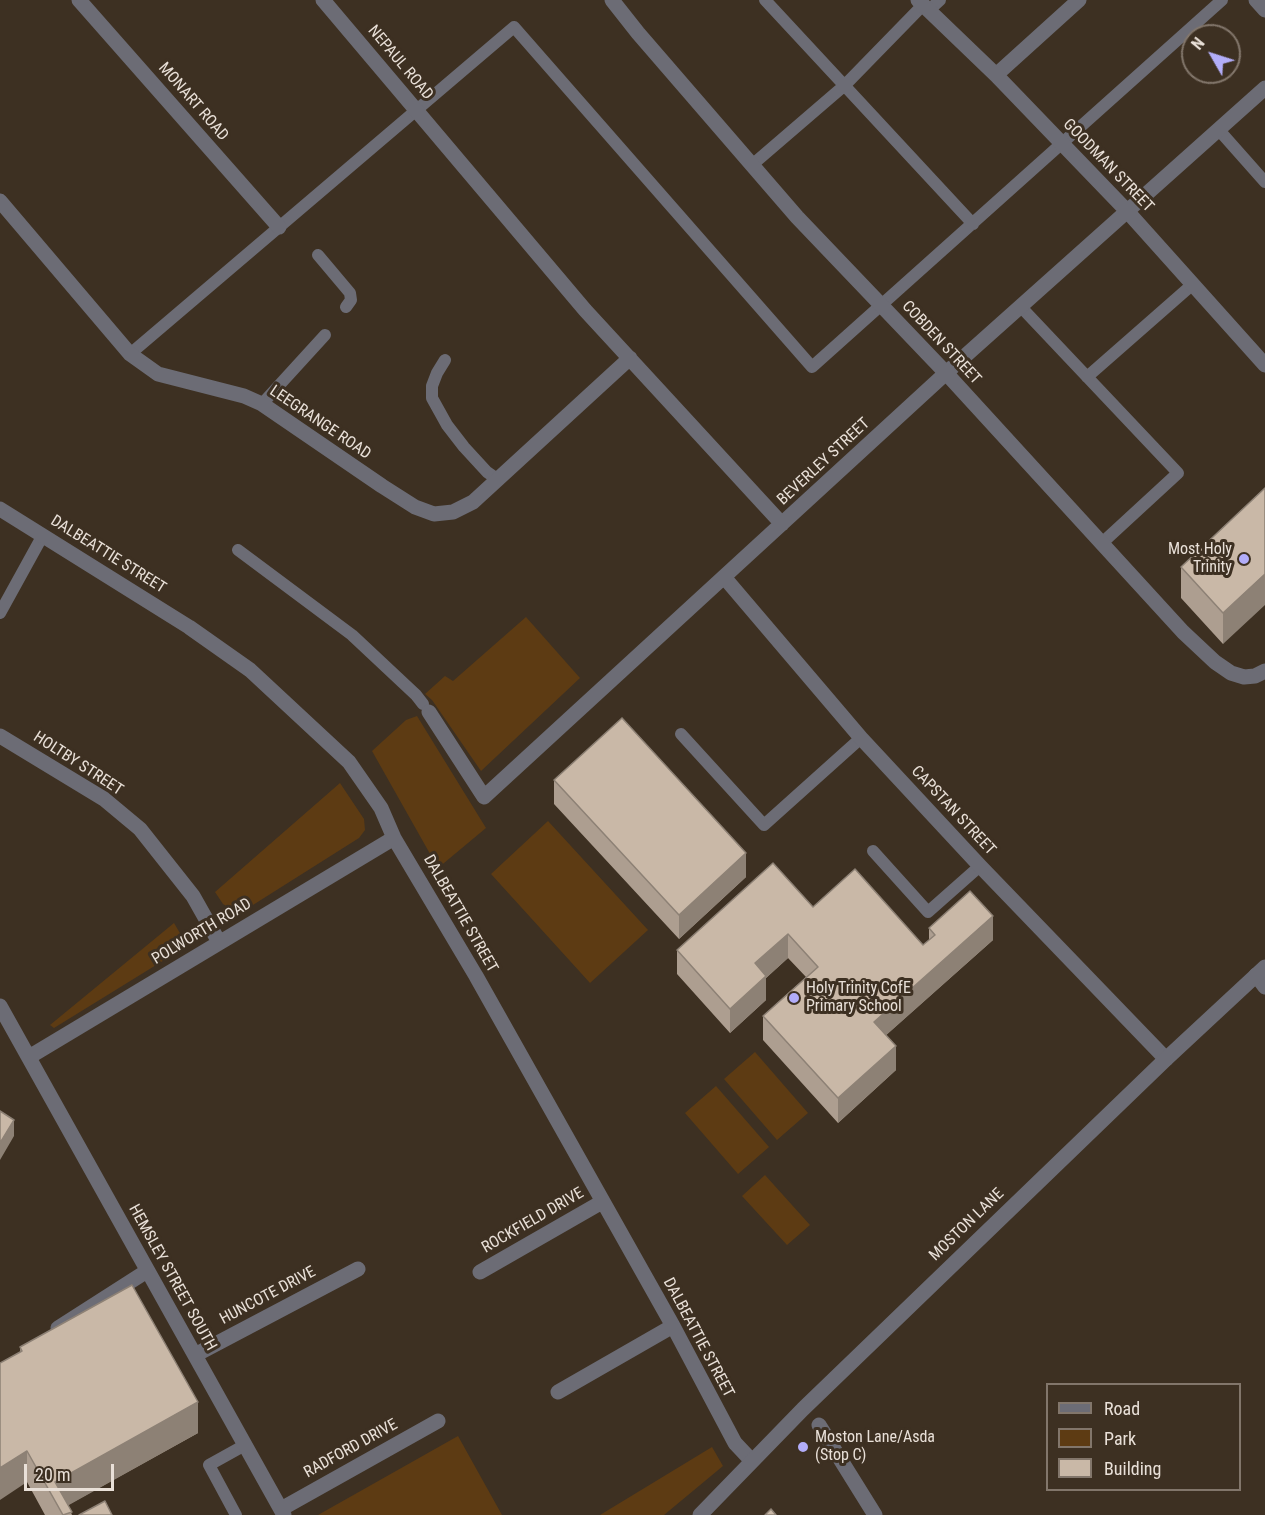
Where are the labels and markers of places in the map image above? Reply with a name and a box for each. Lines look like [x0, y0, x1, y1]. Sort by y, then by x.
place label: Most Holy Trinity [1168, 540, 1232, 578]
marker: Most Holy Trinity [1237, 552, 1251, 566]
place label: Holy Trinity CofE Primary School [806, 979, 911, 1017]
marker: Holy Trinity CofE Primary School [787, 991, 801, 1005]
place label: Moston Lane/Asda (Stop C) [815, 1428, 935, 1466]
marker: Moston Lane/Asda (Stop C) [796, 1440, 810, 1454]

